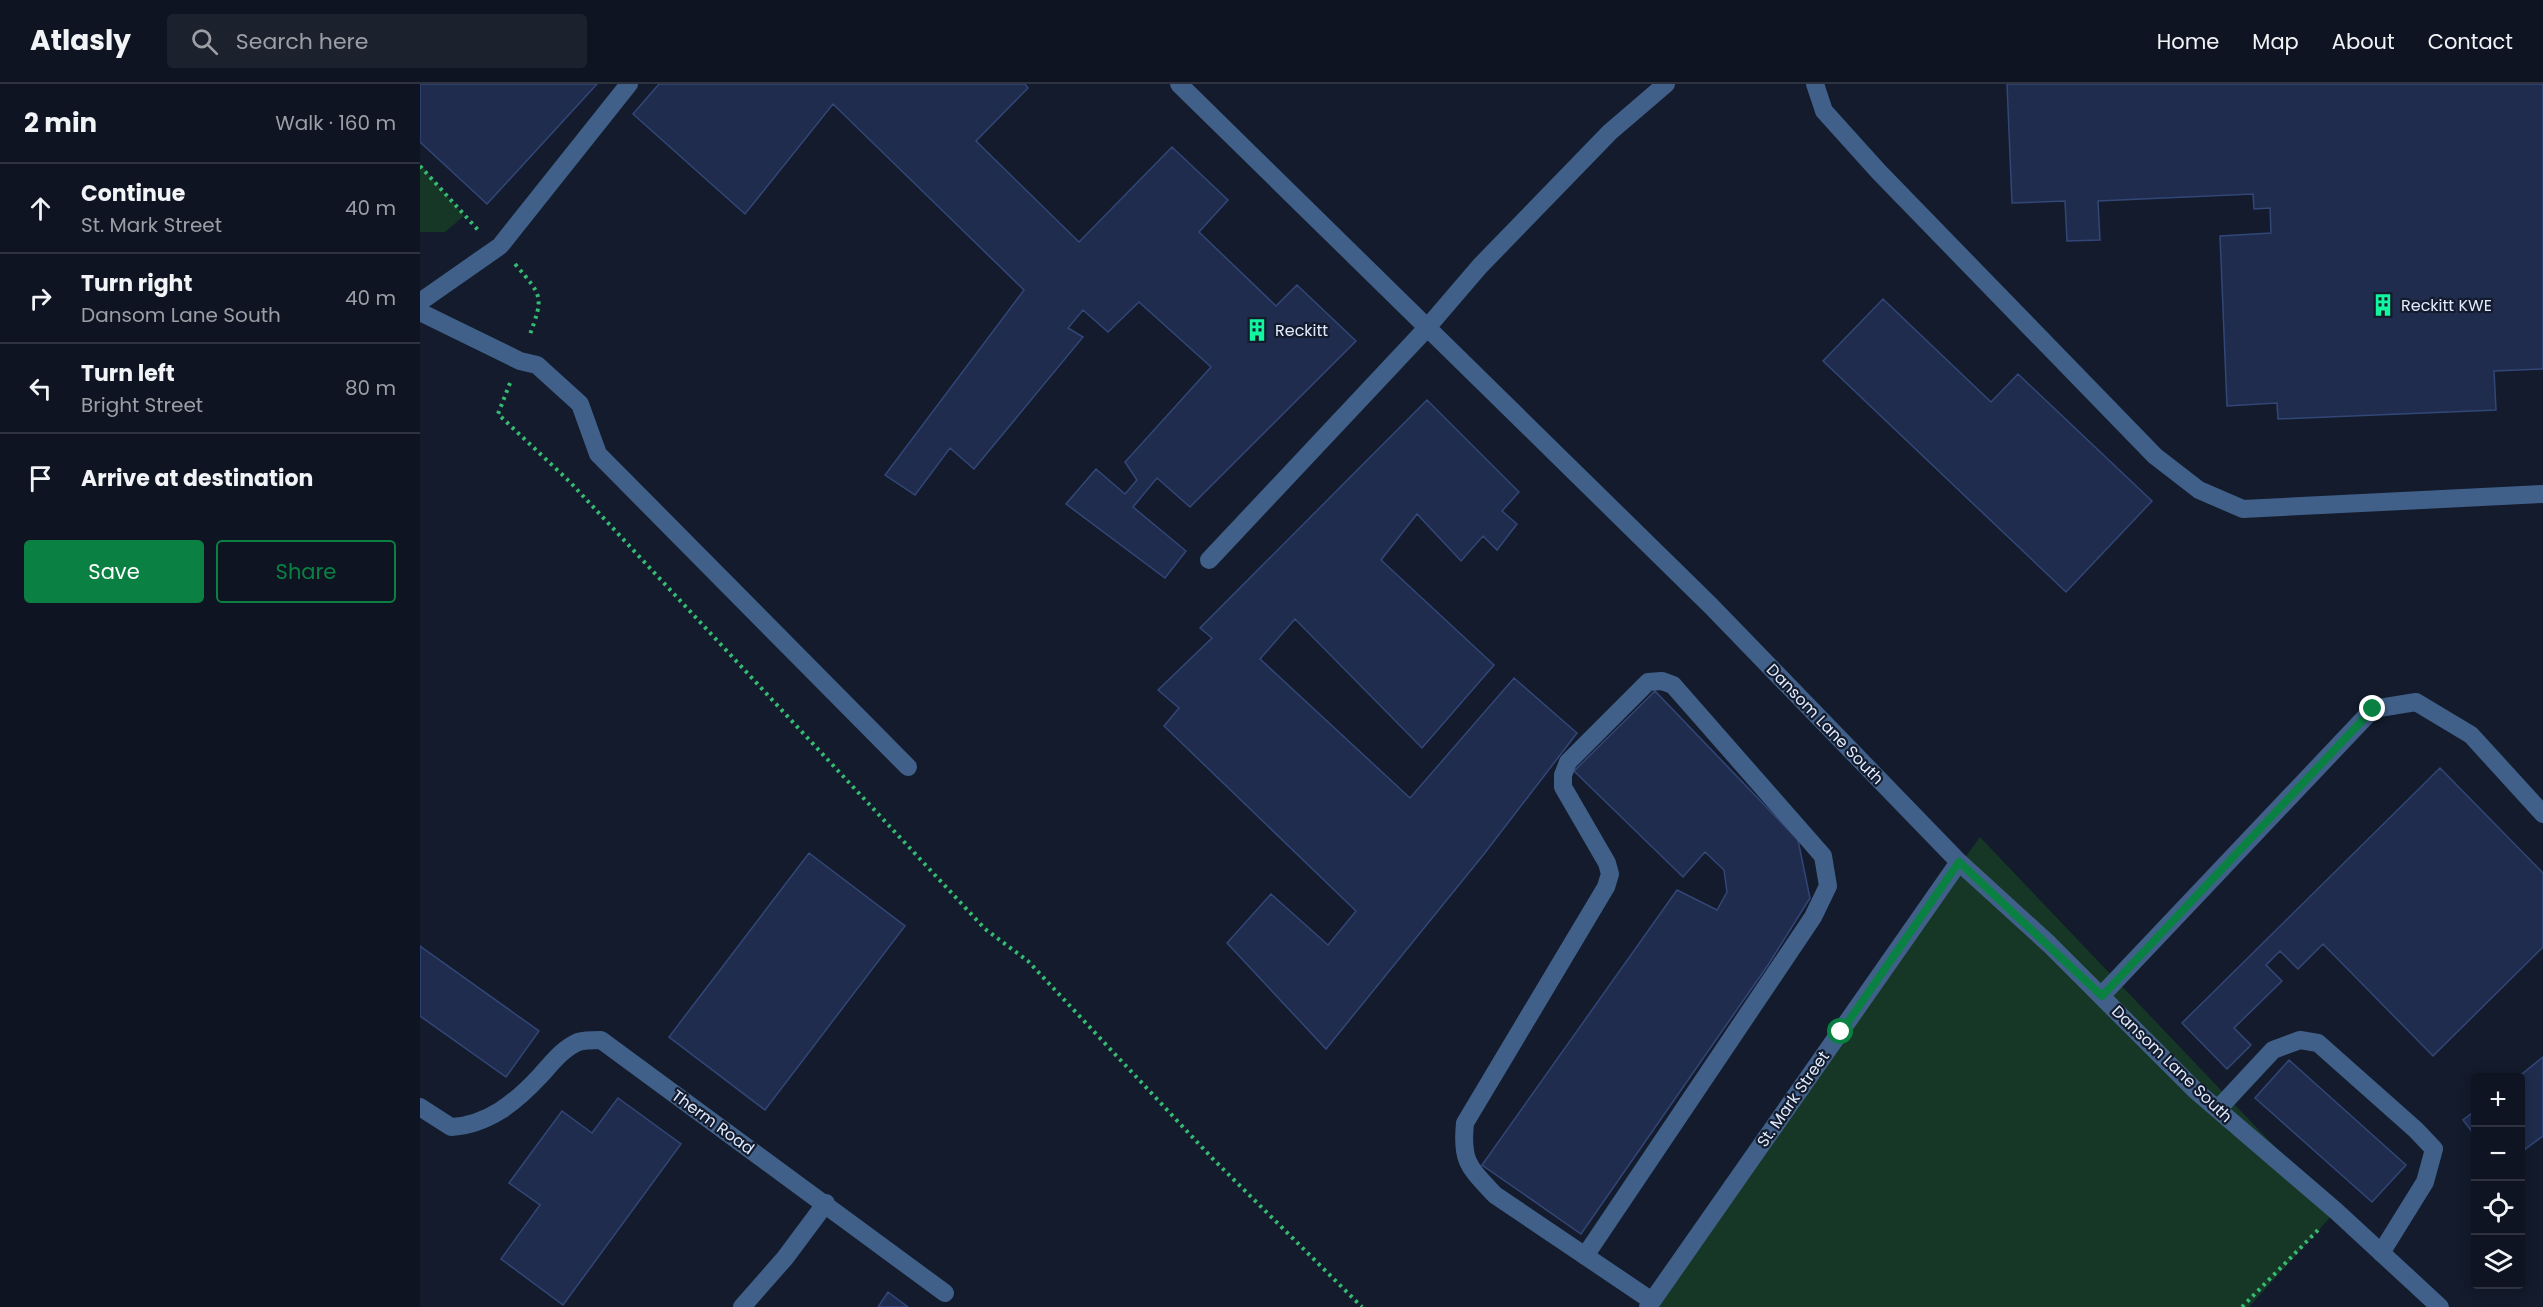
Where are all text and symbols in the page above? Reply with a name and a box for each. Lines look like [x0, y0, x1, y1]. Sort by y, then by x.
search box [167, 14, 587, 68]
text: Atlasly [30, 21, 131, 60]
icon: search [188, 25, 221, 58]
text: Search here [236, 26, 368, 57]
text: Home [2157, 27, 2219, 56]
text: Map [2252, 27, 2299, 56]
text: About [2332, 27, 2395, 56]
text: Contact [2428, 27, 2513, 56]
text: 2 min [24, 105, 97, 141]
text: Walk · 160 m [275, 109, 396, 137]
text: Continue [81, 178, 185, 209]
icon: ahead [24, 192, 57, 225]
text: 40 m [345, 194, 396, 222]
text: St. Mark Street [81, 211, 222, 239]
text: Turn right [81, 268, 192, 299]
icon: right [24, 282, 57, 315]
text: 40 m [345, 284, 396, 312]
building icon: Reckitt KWE [2370, 292, 2396, 318]
place label: Reckitt KWE [2401, 294, 2492, 317]
text: Dansom Lane South [81, 301, 281, 329]
building icon: Reckitt [1244, 317, 1270, 343]
place label: Reckitt [1275, 319, 1328, 342]
text: Turn left [81, 358, 175, 389]
icon: left [24, 372, 57, 405]
text: 80 m [345, 374, 396, 402]
text: Bright Street [81, 391, 203, 419]
icon: arrive [24, 462, 57, 495]
text: Arrive at destination [81, 463, 313, 494]
button: Save [24, 540, 204, 603]
button: Share [216, 540, 396, 603]
street label: Dansom Lane South [1761, 659, 1889, 789]
route end [2359, 695, 2385, 721]
street label: Dansom Lane South [2107, 1000, 2237, 1128]
route start [1827, 1018, 1853, 1044]
street label: St. Mark Street [1751, 1046, 1835, 1152]
map controls [2471, 1073, 2525, 1289]
button: + [2471, 1073, 2525, 1127]
street label: Therm Road [667, 1084, 759, 1160]
button: − [2471, 1127, 2525, 1181]
button: locate [2471, 1181, 2525, 1235]
button: layers [2471, 1235, 2525, 1289]

